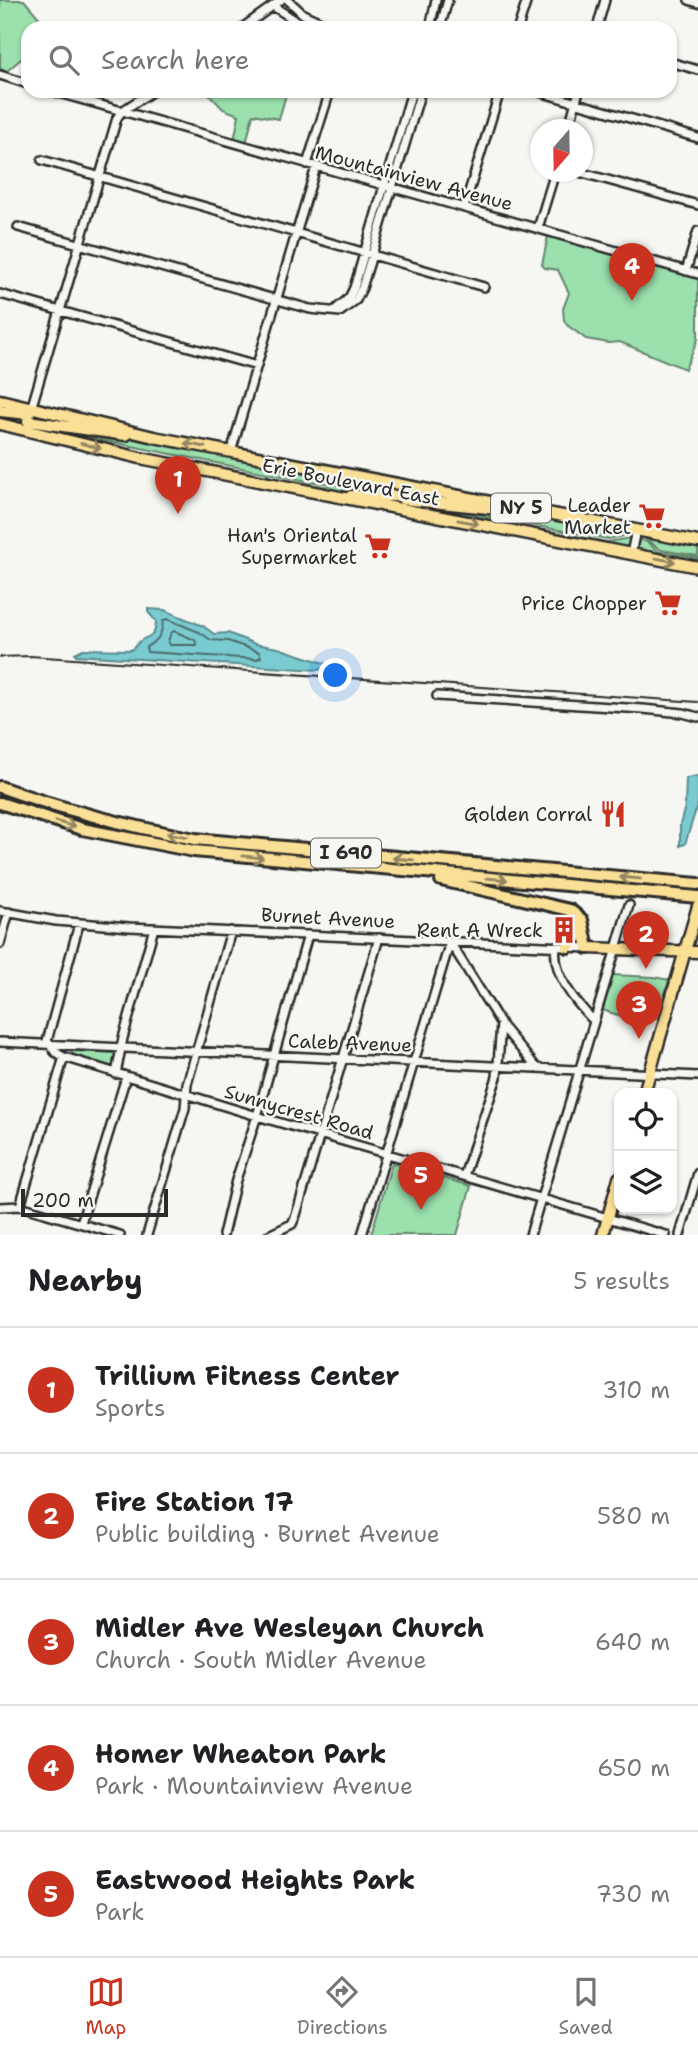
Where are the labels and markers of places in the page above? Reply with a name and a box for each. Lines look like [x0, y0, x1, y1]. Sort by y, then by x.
pin: 4 [609, 243, 655, 301]
pin: 1 [155, 456, 201, 514]
place label: Leader Market [564, 493, 631, 540]
supermarket icon: Leader Market [637, 501, 667, 531]
place label: Han's Oriental Supermarket [227, 523, 357, 570]
supermarket icon: Han's Oriental Supermarket [363, 531, 393, 561]
supermarket icon: Price Chopper [653, 588, 683, 618]
place label: Price Chopper [521, 591, 647, 616]
restaurant icon: Golden Corral [598, 799, 628, 829]
place label: Golden Corral [464, 802, 592, 827]
pin: 2 [623, 911, 669, 969]
building icon: Rent A Wreck [549, 915, 579, 945]
place label: Rent A Wreck [417, 918, 543, 943]
pin: 3 [616, 981, 662, 1039]
pin: 5 [398, 1152, 444, 1210]

